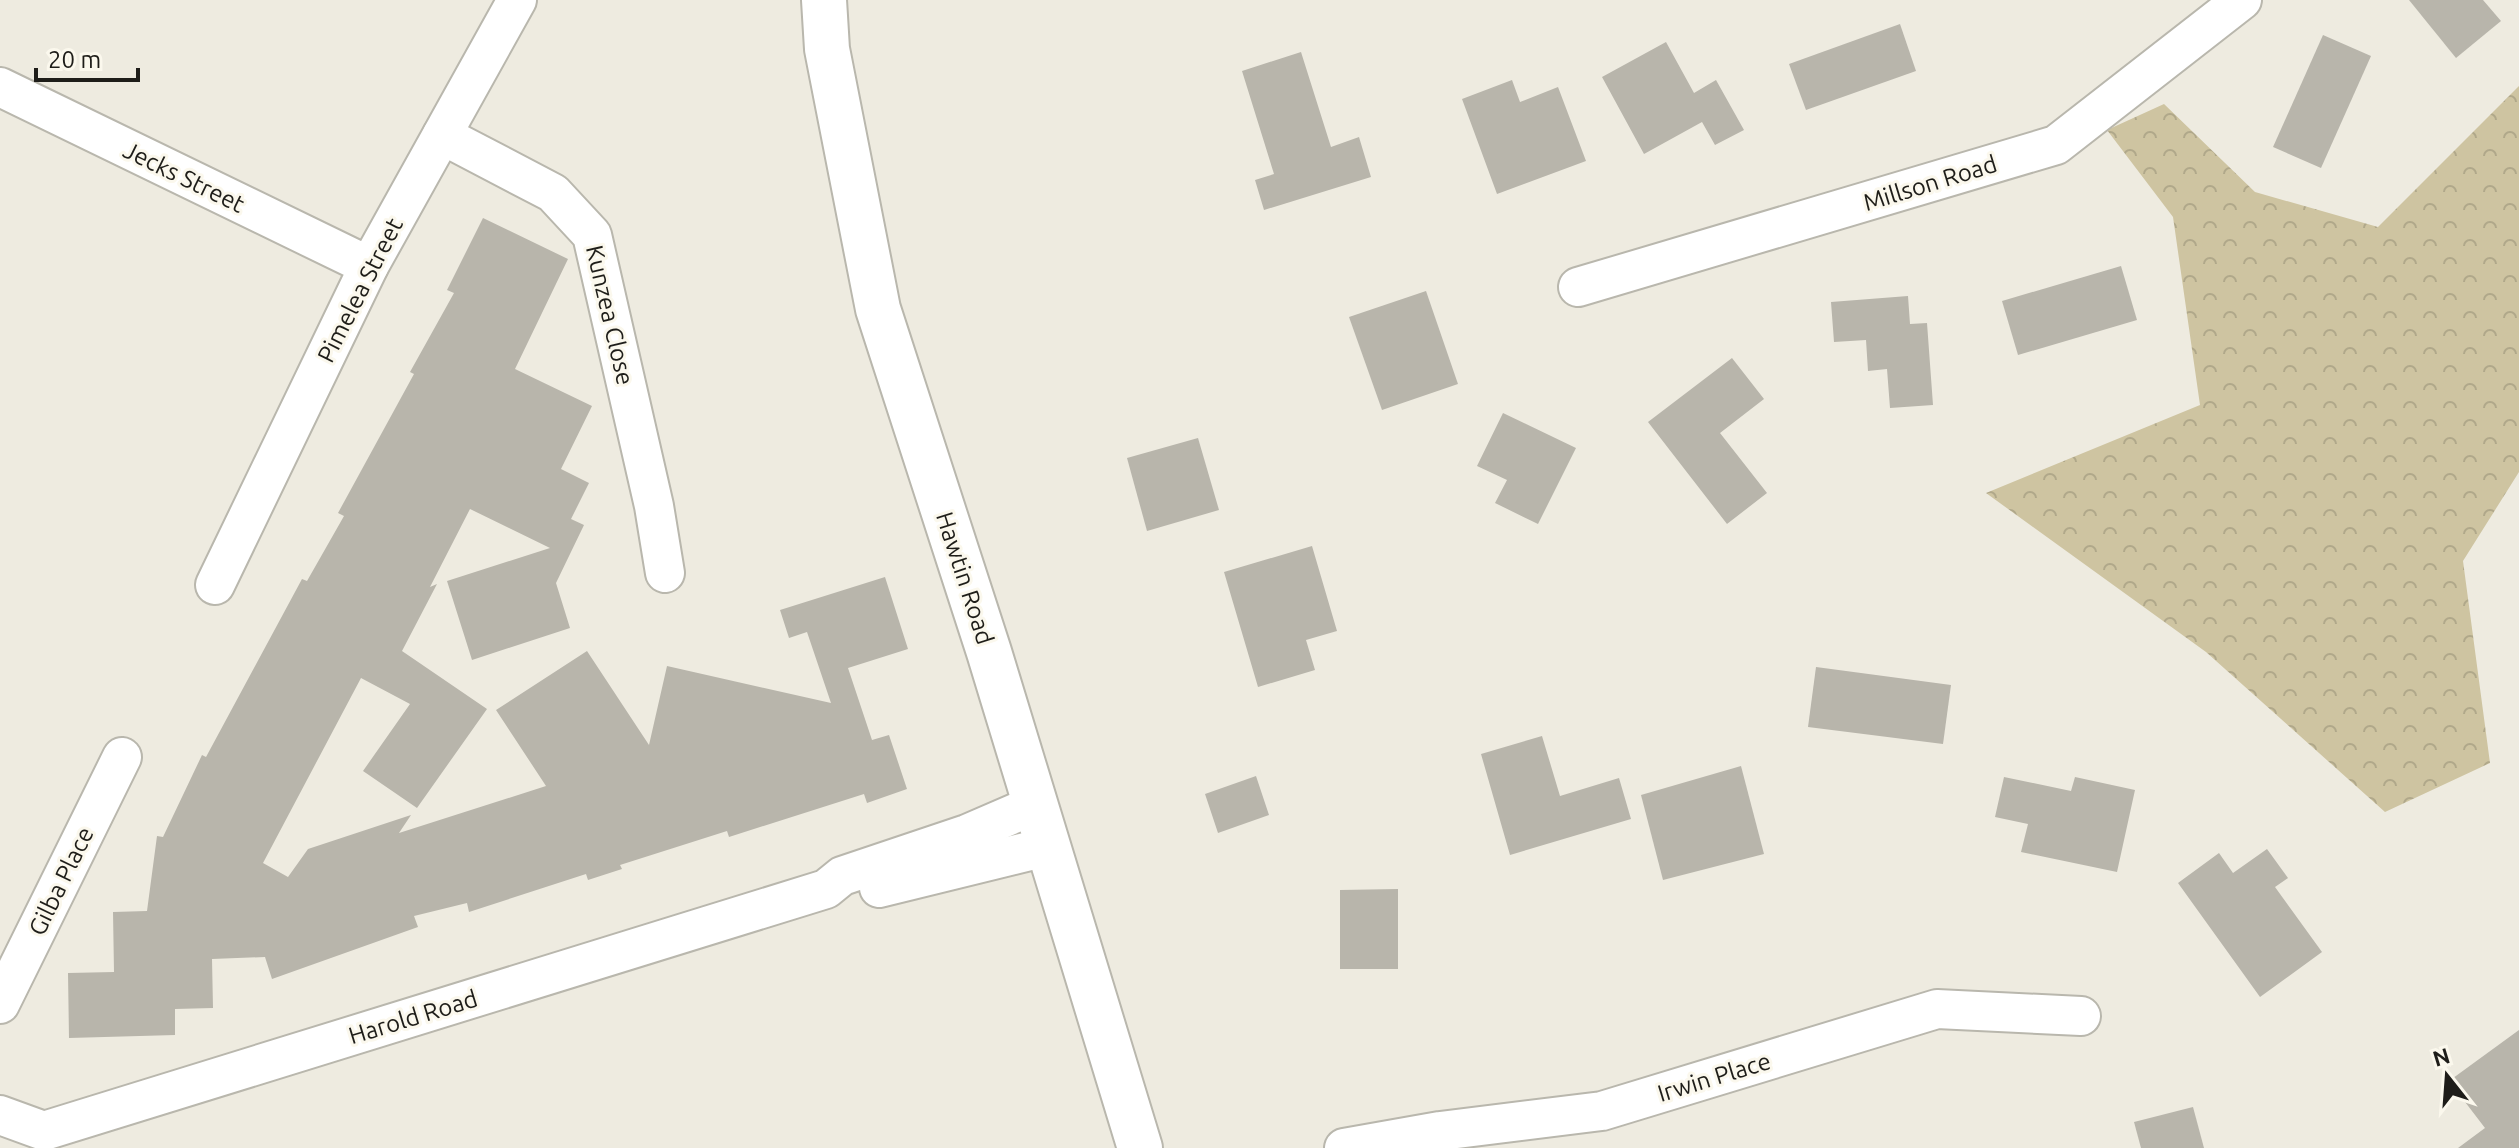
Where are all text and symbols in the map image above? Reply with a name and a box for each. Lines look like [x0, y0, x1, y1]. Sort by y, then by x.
scale bar [36, 32, 138, 82]
text: 20 m [48, 46, 101, 73]
street label: Jecks Street [119, 136, 249, 218]
street label: Millson Road [1860, 150, 2000, 216]
street label: Pimelea Street [312, 213, 408, 367]
street label: Kunzea Close [581, 243, 639, 387]
street label: Hawtin Road [931, 508, 999, 648]
street label: Gilba Place [23, 822, 99, 940]
street label: Harold Road [345, 985, 481, 1049]
north arrow [2407, 1036, 2487, 1116]
text: N [2429, 1042, 2453, 1071]
street label: Irwin Place [1654, 1047, 1774, 1107]

